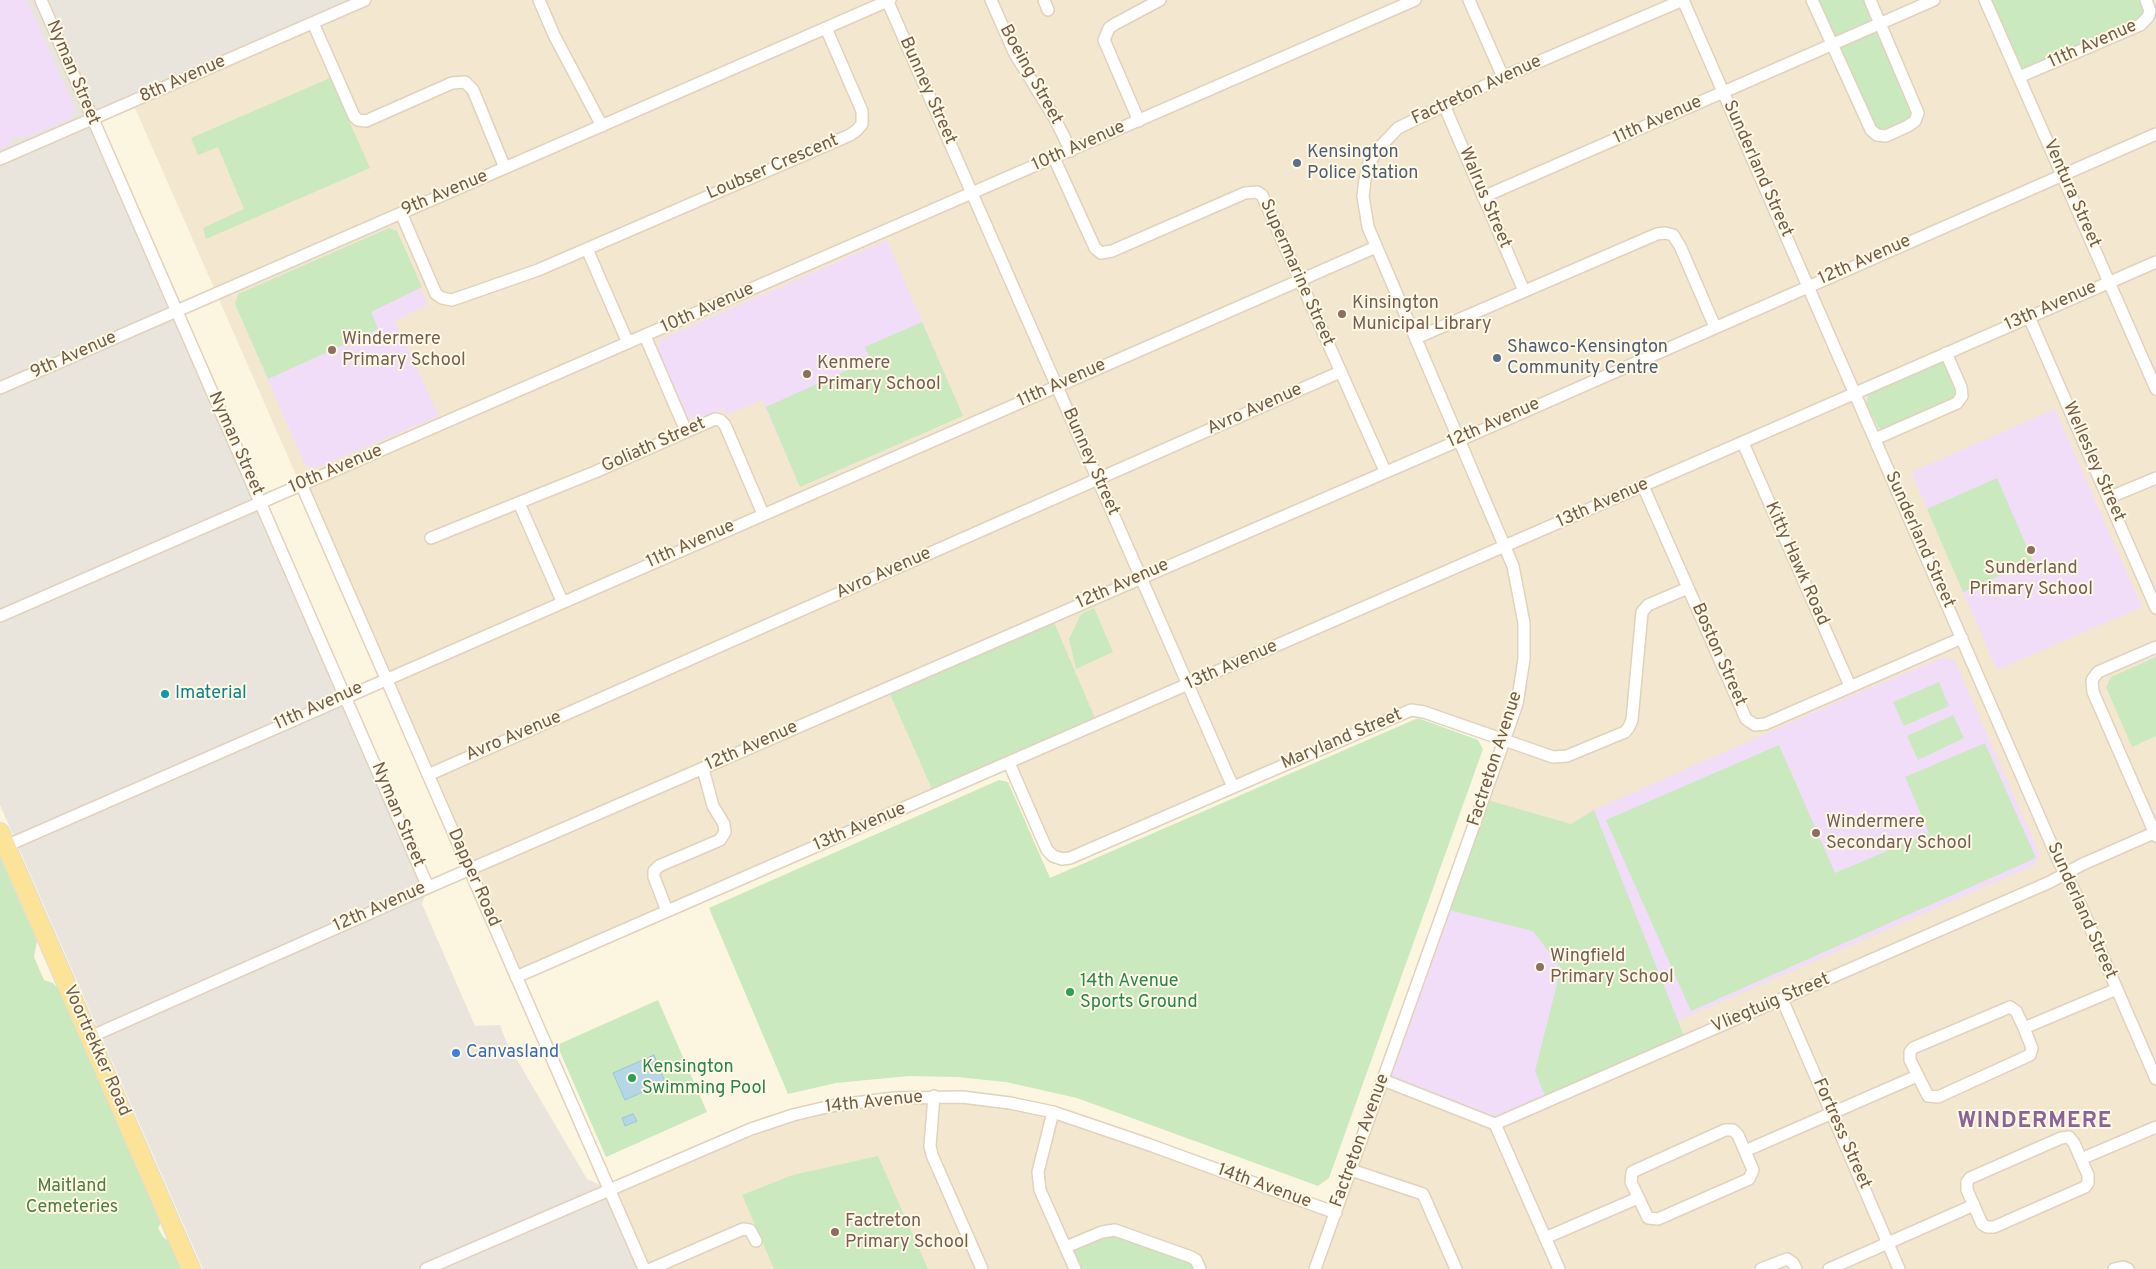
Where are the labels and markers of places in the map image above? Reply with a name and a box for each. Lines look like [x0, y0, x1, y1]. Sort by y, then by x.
place label: Kensington Police Station [1307, 142, 1418, 184]
marker: Kensington Police Station [1291, 157, 1303, 169]
place label: Kinsington Municipal Library [1352, 293, 1492, 336]
marker: Kinsington Municipal Library [1336, 308, 1348, 320]
place label: Windermere Primary School [342, 329, 466, 372]
place label: Shawco-Kensington Community Centre [1507, 337, 1668, 379]
marker: Windermere Primary School [326, 344, 338, 356]
marker: Shawco-Kensington Community Centre [1491, 352, 1503, 364]
place label: Kenmere Primary School [817, 353, 941, 396]
marker: Kenmere Primary School [801, 368, 813, 380]
marker: Sunderland Primary School [2025, 544, 2037, 556]
place label: Sunderland Primary School [1969, 558, 2093, 600]
place label: Imaterial [175, 683, 247, 705]
marker: Imaterial [159, 688, 171, 700]
place label: Windermere Secondary School [1826, 812, 1972, 854]
marker: Windermere Secondary School [1810, 827, 1822, 839]
place label: Wingfield Primary School [1550, 946, 1674, 989]
marker: Wingfield Primary School [1534, 961, 1546, 973]
place label: 14th Avenue Sports Ground [1080, 971, 1198, 1014]
marker: 14th Avenue Sports Ground [1064, 986, 1076, 998]
place label: Canvasland [466, 1042, 559, 1064]
marker: Canvasland [450, 1047, 462, 1059]
place label: Kensington Swimming Pool [642, 1057, 766, 1100]
marker: Kensington Swimming Pool [626, 1072, 638, 1084]
place label: Factreton Primary School [845, 1211, 969, 1254]
marker: Factreton Primary School [829, 1226, 841, 1238]

